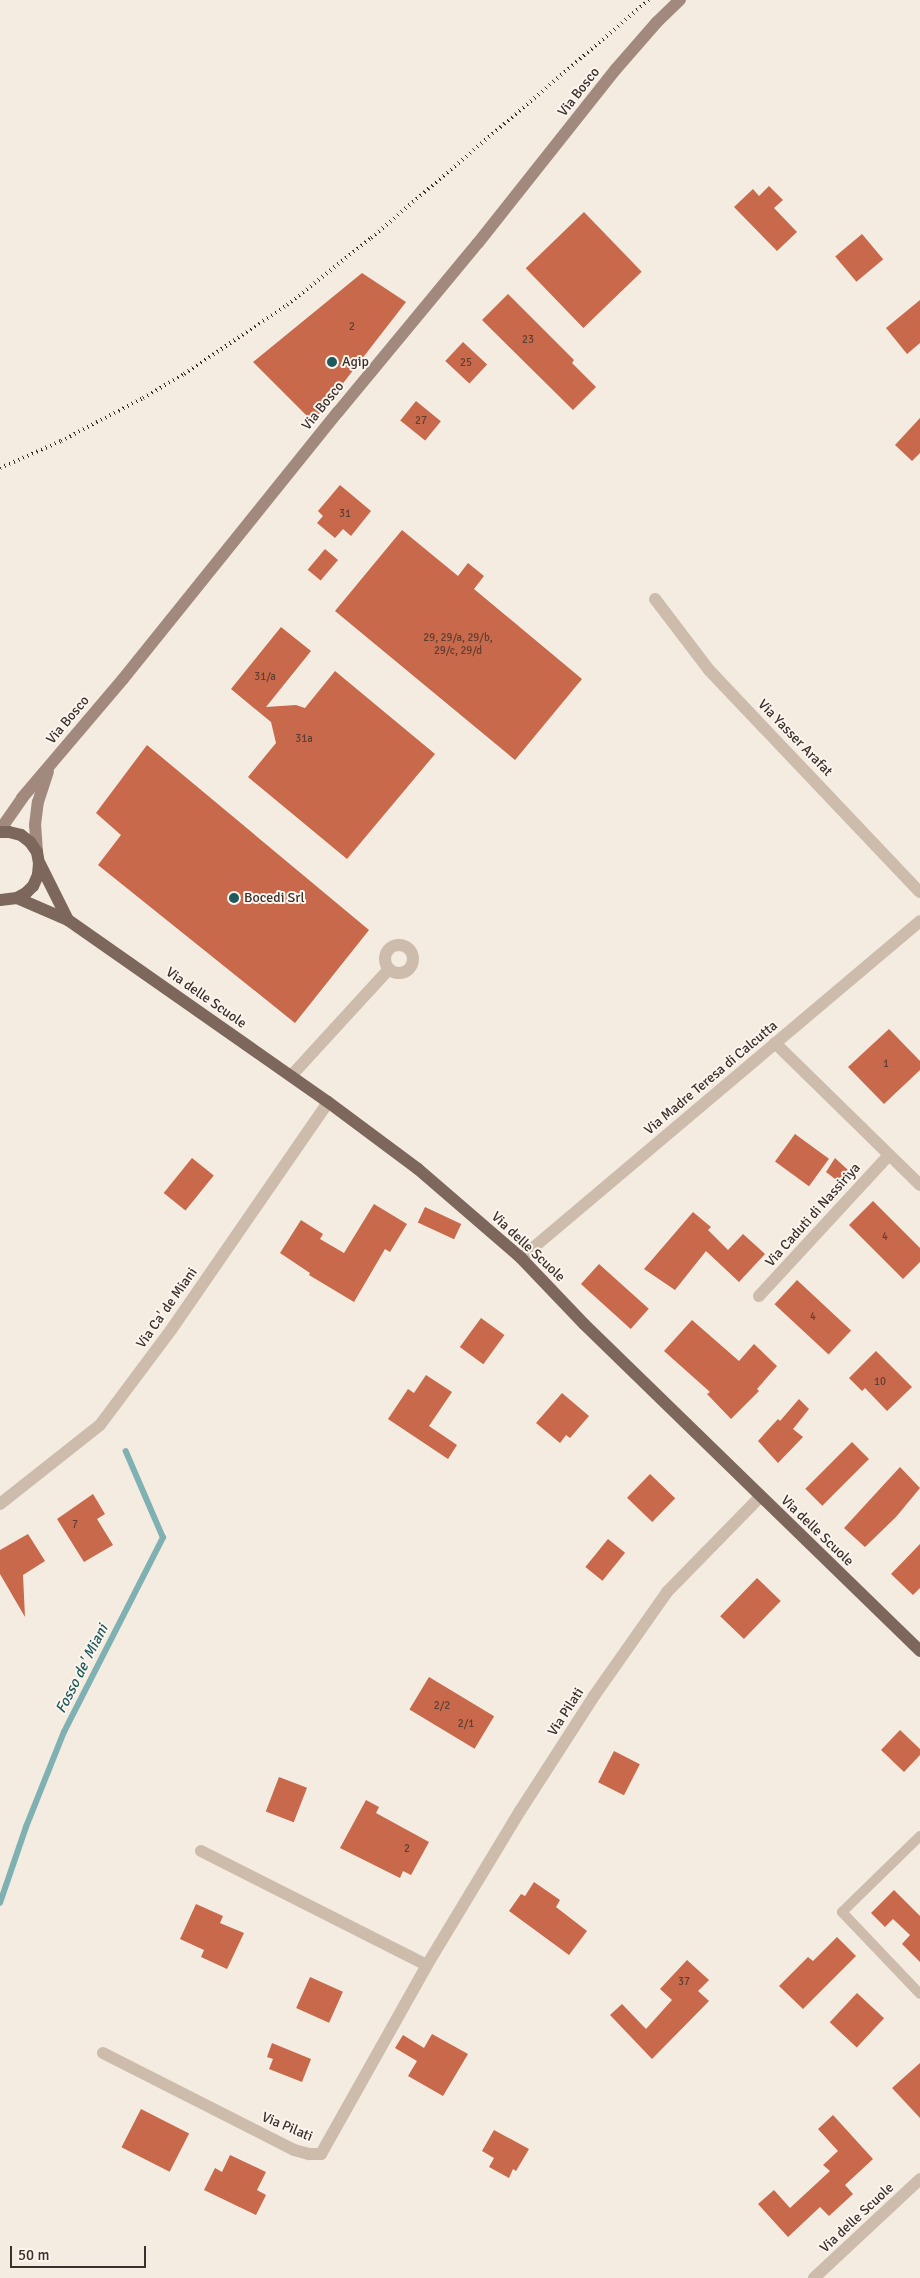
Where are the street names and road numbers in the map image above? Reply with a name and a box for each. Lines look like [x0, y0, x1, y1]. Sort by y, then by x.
street label: Via Bosco [555, 64, 603, 120]
street label: Via Bosco [298, 378, 348, 434]
street label: Via Bosco [43, 693, 93, 747]
street label: Via Yasser Arafat [754, 696, 836, 780]
street label: Via delle Scuole [162, 964, 250, 1032]
street label: Via Madre Teresa di Calcutta [641, 1017, 781, 1139]
street label: Via Caduti di Nassiriya [762, 1160, 864, 1270]
street label: Via delle Scuole [488, 1209, 568, 1285]
street label: Via Ca' de Miani [133, 1264, 201, 1352]
street label: Via delle Scuole [777, 1492, 857, 1570]
street label: Via Pilati [544, 1685, 588, 1739]
street label: Via Pilati [259, 2109, 315, 2145]
street label: Via delle Scuole [817, 2180, 897, 2256]

